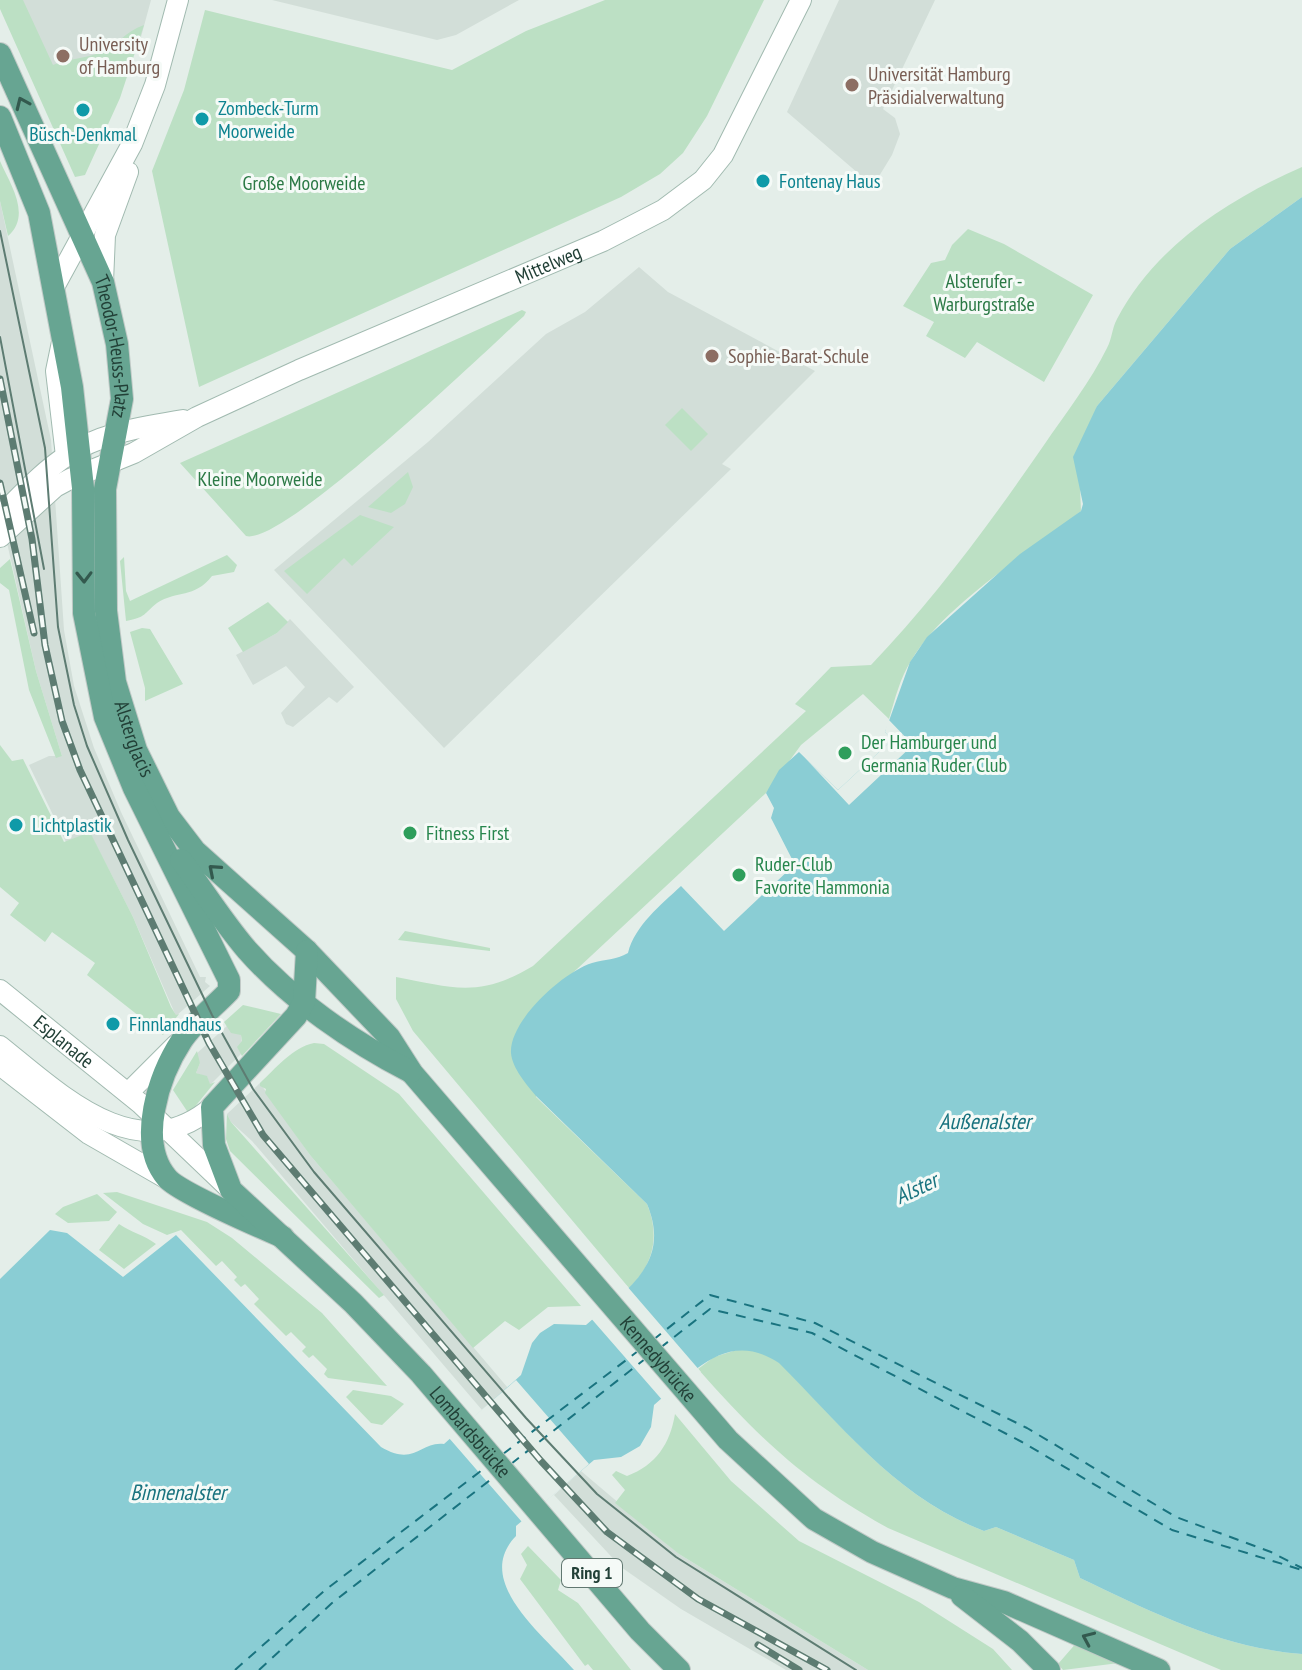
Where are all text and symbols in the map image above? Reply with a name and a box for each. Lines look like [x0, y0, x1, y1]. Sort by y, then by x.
place label: University of Hamburg [79, 31, 160, 80]
marker: University of Hamburg [54, 47, 72, 65]
place label: Universität Hamburg Präsidialverwaltung [868, 61, 1011, 110]
marker: Universität Hamburg Präsidialverwaltung [843, 76, 861, 94]
place label: Zombeck-Turm Moorweide [218, 95, 318, 144]
one-way arrow [16, 97, 32, 112]
marker: Büsch-Denkmal [74, 101, 92, 119]
marker: Zombeck-Turm Moorweide [193, 110, 211, 128]
place label: Büsch-Denkmal [29, 121, 137, 147]
place label: Fontenay Haus [779, 168, 881, 194]
park label: Große Moorweide [243, 170, 365, 196]
marker: Fontenay Haus [754, 172, 772, 190]
street label: Mittelweg [511, 239, 585, 290]
park label: Alsterufer - Warburgstraße [933, 268, 1035, 317]
street label: Theodor-Heuss-Platz [88, 271, 135, 420]
place label: Sophie-Barat-Schule [728, 343, 869, 369]
marker: Sophie-Barat-Schule [703, 347, 721, 365]
park label: Kleine Moorweide [197, 466, 323, 492]
one-way arrow [75, 571, 93, 584]
street label: Alsterglacis [109, 697, 160, 781]
place label: Der Hamburger und Germania Ruder Club [861, 729, 1007, 778]
marker: Der Hamburger und Germania Ruder Club [836, 744, 854, 762]
place label: Lichtplastik [32, 812, 112, 838]
marker: Lichtplastik [7, 816, 25, 834]
place label: Fitness First [426, 820, 510, 846]
marker: Fitness First [401, 824, 419, 842]
place label: Ruder-Club Favorite Hammonia [755, 851, 890, 900]
one-way arrow [209, 865, 224, 880]
marker: Ruder-Club Favorite Hammonia [730, 866, 748, 884]
street label: Esplanade [28, 1009, 99, 1074]
place label: Finnlandhaus [129, 1011, 222, 1037]
marker: Finnlandhaus [104, 1015, 122, 1033]
water label: Außenalster [939, 1107, 1034, 1135]
water label: Alster [890, 1165, 945, 1210]
street label: Kennedybrücke [614, 1311, 702, 1407]
street label: Lombardsbrücke [424, 1381, 517, 1483]
water label: Binnenalster [130, 1478, 229, 1506]
road number: Ring 1 [562, 1559, 622, 1587]
one-way arrow [1082, 1631, 1097, 1647]

